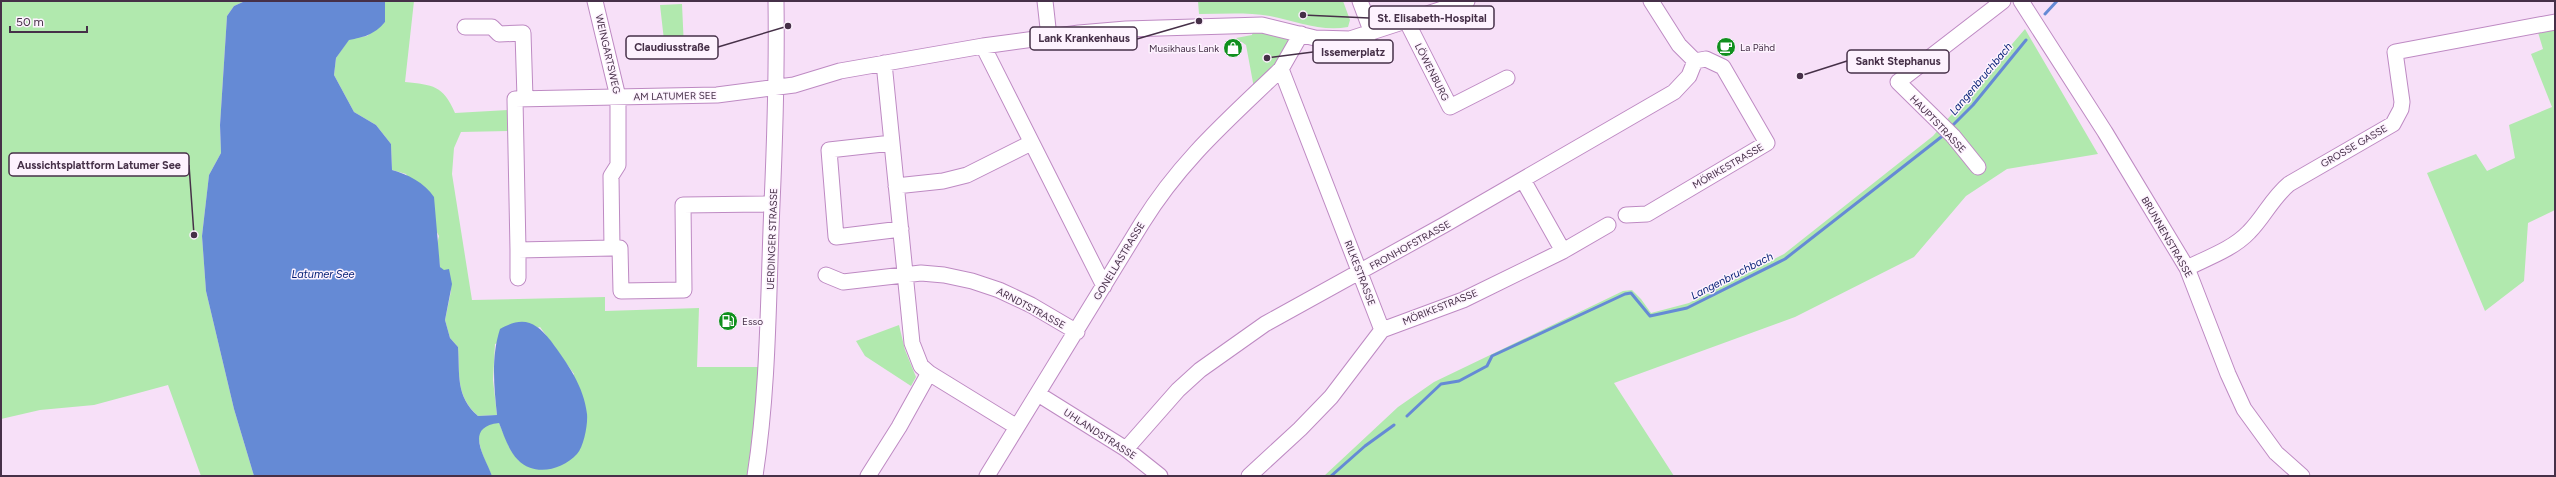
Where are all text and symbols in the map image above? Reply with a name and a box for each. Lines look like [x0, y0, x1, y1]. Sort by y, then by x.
callout: St. Elisabeth-Hospital [1369, 6, 1494, 29]
scale bar [10, 8, 87, 34]
text: St. Elisabeth-Hospital [1377, 12, 1487, 25]
street label: WEINGARTSWEG [593, 13, 624, 95]
text: 50 m [16, 15, 44, 29]
callout: Lank Krankenhaus [1030, 27, 1137, 50]
text: Lank Krankenhaus [1038, 32, 1130, 45]
callout: Claudiusstraße [626, 36, 718, 59]
cafe icon: La Pähd [1715, 36, 1737, 58]
shop icon: Musikhaus Lank [1222, 37, 1244, 59]
callout: Issemerplatz [1313, 40, 1393, 63]
water label: Langenbruchbach [1947, 40, 2015, 118]
text: Claudiusstraße [634, 41, 710, 54]
street label: LÖWENBURG [1412, 41, 1452, 103]
place label: La Pähd [1740, 41, 1775, 54]
place label: Musikhaus Lank [1149, 42, 1219, 55]
text: Issemerplatz [1321, 46, 1385, 59]
callout: Sankt Stephanus [1847, 50, 1949, 73]
text: Sankt Stephanus [1855, 55, 1941, 68]
street label: AM LATUMER SEE [633, 89, 717, 103]
street label: HAUPTSTRASSE [1907, 92, 1969, 156]
street label: GROSSE GASSE [2318, 122, 2390, 170]
street label: MÖRIKESTRASSE [1690, 140, 1766, 192]
callout: Aussichtsplattform Latumer See [9, 153, 189, 176]
text: Aussichtsplattform Latumer See [17, 159, 181, 172]
street label: UERDINGER STRASSE [764, 188, 780, 290]
street label: BRUNNENSTRASSE [2138, 194, 2196, 280]
street label: FRONHOFSTRASSE [1367, 217, 1453, 273]
street label: GONELLASTRASSE [1090, 219, 1148, 303]
street label: RILKESTRASSE [1342, 238, 1378, 308]
water label: Langenbruchbach [1689, 250, 1775, 302]
water label: Latumer See [291, 268, 355, 281]
street label: ARNDTSTRASSE [994, 284, 1068, 332]
street label: MÖRIKESTRASSE [1400, 286, 1480, 328]
fuel station icon: Esso [717, 310, 739, 332]
place label: Esso [742, 315, 763, 328]
street label: UHLANDSTRASSE [1061, 406, 1139, 462]

